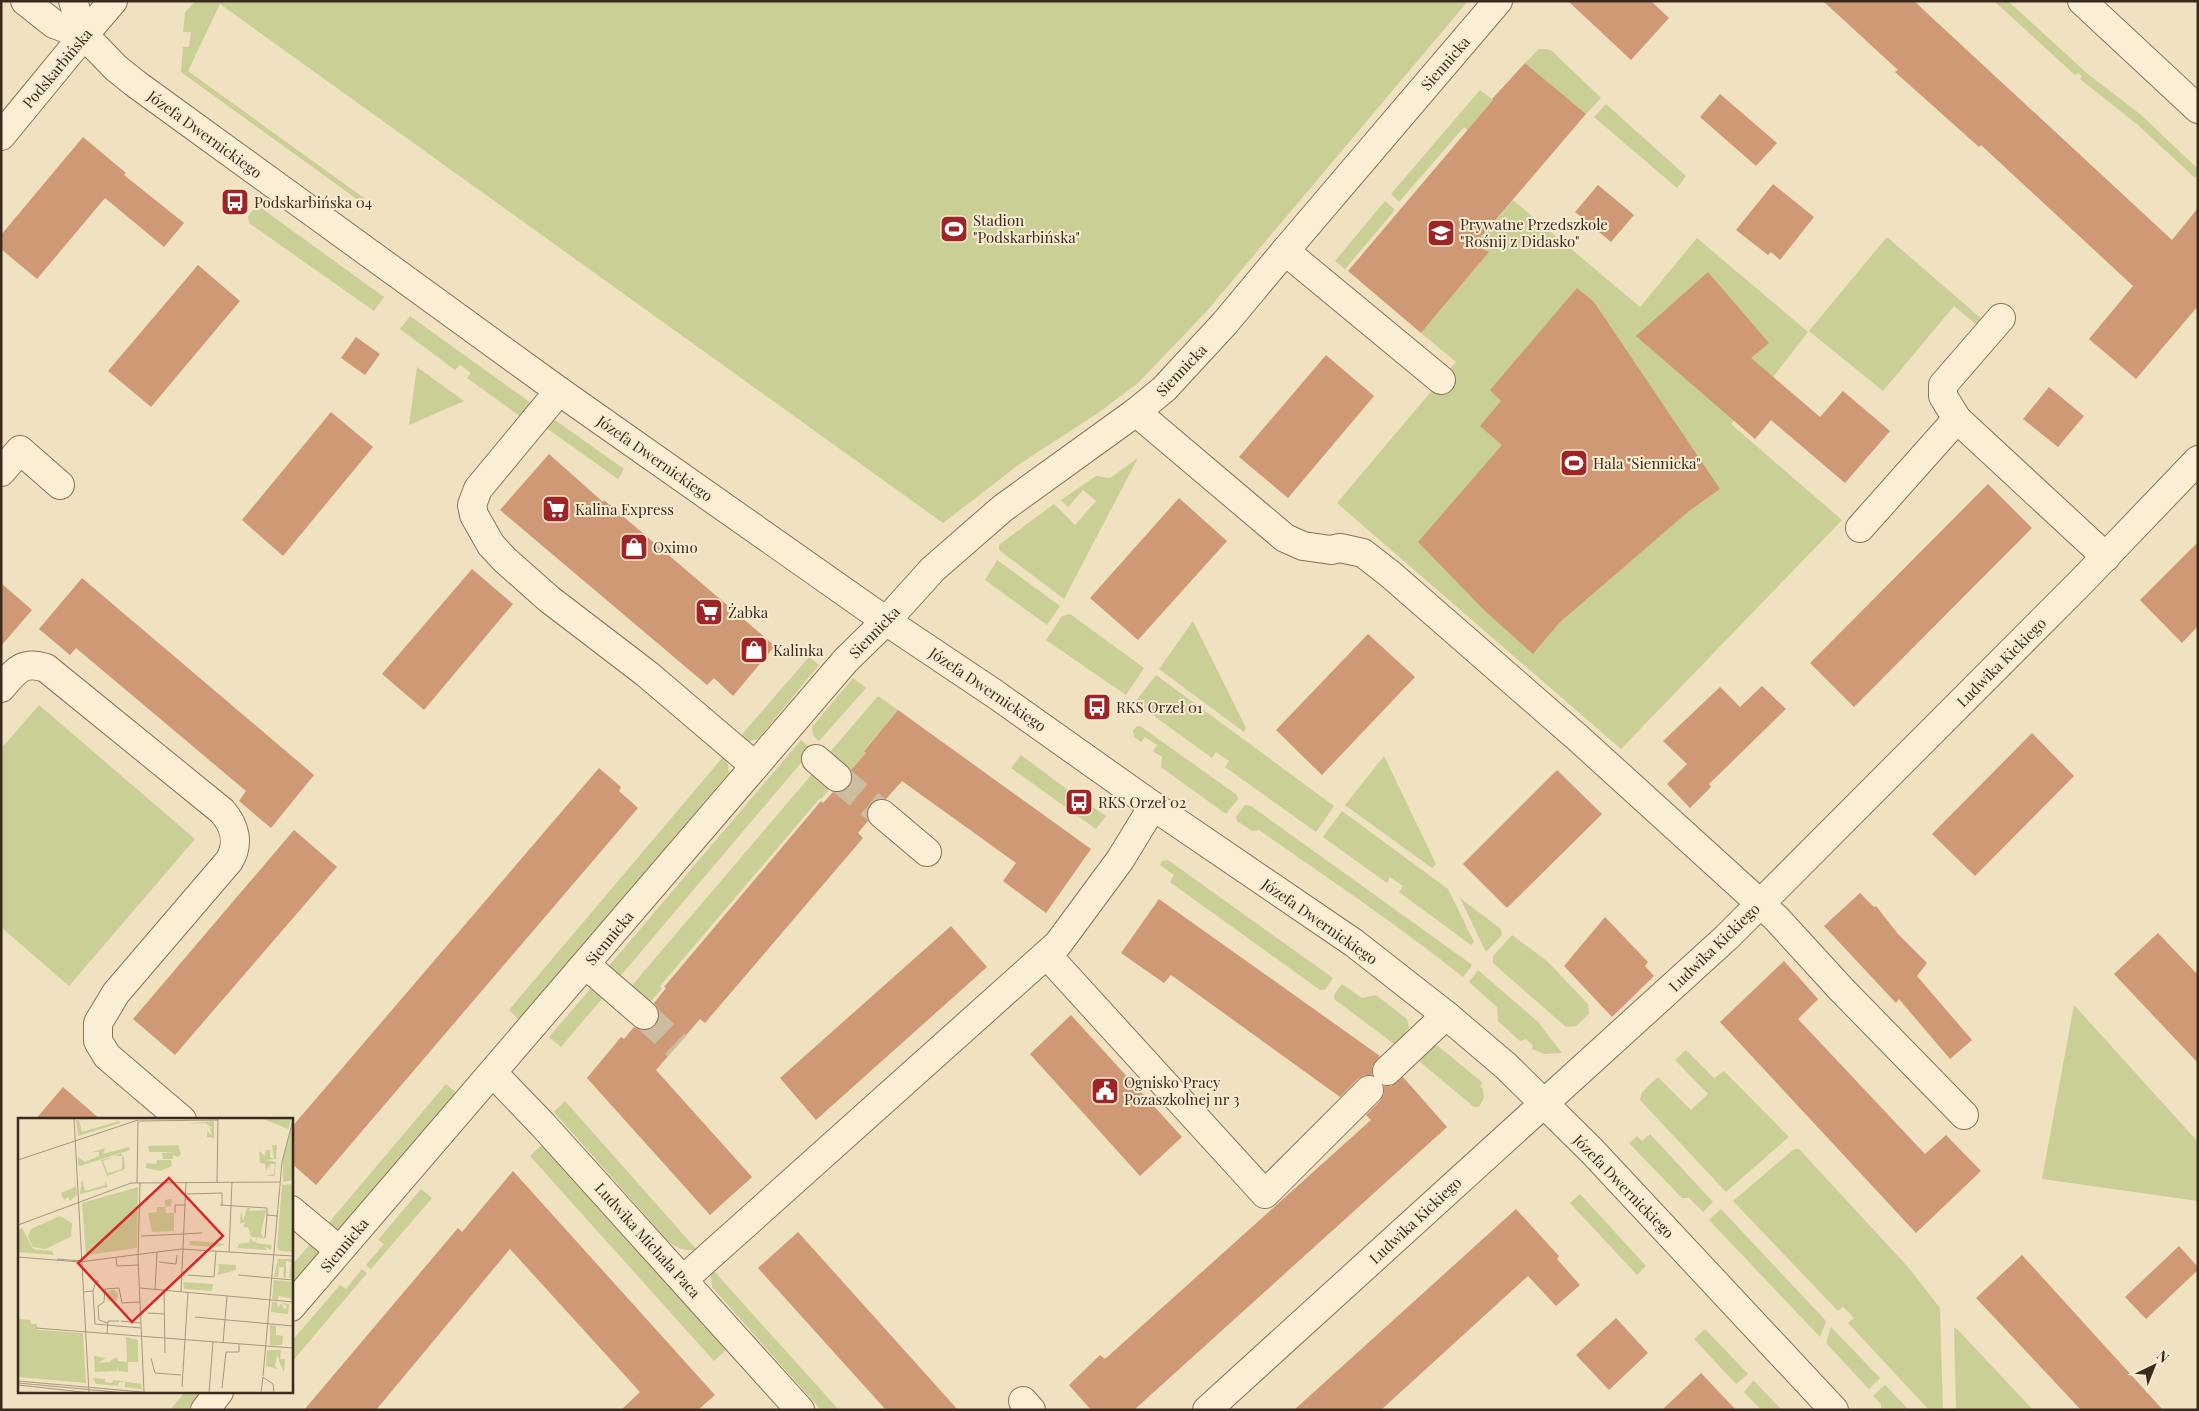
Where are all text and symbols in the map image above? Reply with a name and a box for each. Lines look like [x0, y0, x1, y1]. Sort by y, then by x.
street label: Podskarbińska [18, 24, 97, 112]
street label: Siennicka [1416, 31, 1474, 94]
street label: Józefa Dwernickiego [143, 85, 266, 182]
bus stop icon: Podskarbińska 04 [220, 187, 250, 217]
place label: Podskarbińska 04 [254, 192, 372, 212]
place label: Stadion "Podskarbińska" [973, 210, 1080, 247]
sports icon: Stadion "Podskarbińska" [939, 214, 969, 244]
place label: Prywatne Przedszkole "Rośnij z Didasko" [1460, 214, 1608, 251]
school or university icon: Prywatne Przedszkole "Rośnij z Didasko" [1426, 218, 1456, 248]
street label: Siennicka [1151, 339, 1211, 400]
street label: Józefa Dwernickiego [592, 410, 717, 505]
sports icon: Hala "Siennicka" [1559, 448, 1589, 478]
place label: Hala "Siennicka" [1593, 453, 1701, 473]
supermarket icon: Kalina Express [541, 494, 571, 524]
place label: Kalina Express [575, 499, 674, 519]
shop icon: Oximo [619, 532, 649, 562]
place label: Oximo [653, 537, 698, 557]
supermarket icon: Żabka [694, 597, 724, 627]
street label: Siennicka [844, 601, 904, 662]
place label: Żabka [728, 602, 769, 622]
street label: Ludwika Kickiego [1952, 613, 2050, 711]
shop icon: Kalinka [739, 635, 769, 665]
place label: Kalinka [773, 640, 824, 660]
street label: Józefa Dwernickiego [925, 642, 1050, 736]
bus stop icon: RKS Orzeł 01 [1082, 692, 1112, 722]
place label: RKS Orzeł 01 [1116, 697, 1203, 717]
bus stop icon: RKS Orzeł 02 [1064, 787, 1094, 817]
place label: RKS Orzeł 02 [1098, 792, 1186, 812]
street label: Józefa Dwernickiego [1257, 873, 1382, 968]
street label: Ludwika Kickiego [1664, 898, 1764, 996]
street label: Siennicka [580, 906, 638, 969]
place label: Ognisko Pracy Pozaszkolnej nr 3 [1124, 1072, 1240, 1109]
public building icon: Ognisko Pracy Pozaszkolnej nr 3 [1090, 1076, 1120, 1106]
inset map [18, 1118, 292, 1394]
street label: Józefa Dwernickiego [1569, 1129, 1679, 1242]
street label: Ludwika Kickiego [1365, 1172, 1465, 1268]
street label: Ludwika Michała Paca [591, 1178, 705, 1302]
street label: Siennicka [315, 1213, 373, 1276]
north arrow [2129, 1341, 2179, 1391]
text: N [2153, 1346, 2173, 1367]

